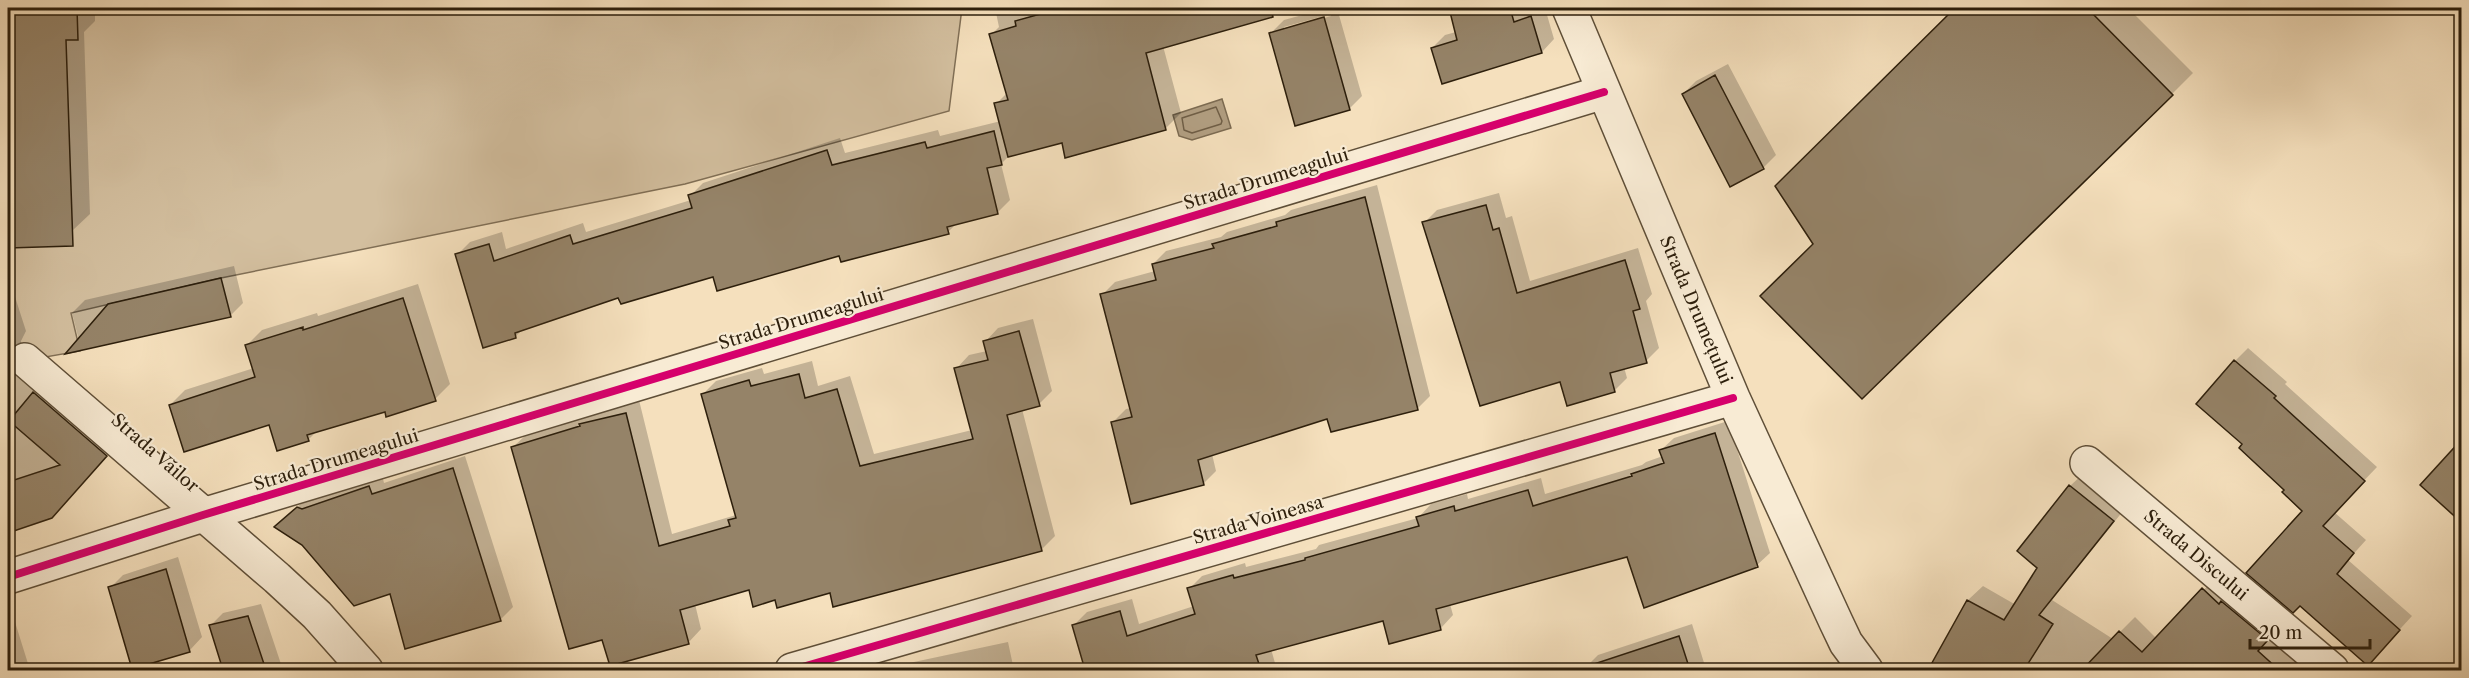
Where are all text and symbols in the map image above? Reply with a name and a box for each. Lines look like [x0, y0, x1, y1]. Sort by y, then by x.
street label: Strada Drumeagului [1181, 143, 1352, 215]
street label: Strada Drumețului [1655, 233, 1737, 388]
street label: Strada Drumeagului [716, 283, 887, 355]
street label: Strada Văilor [107, 409, 204, 497]
street label: Strada Drumeagului [251, 424, 422, 496]
street label: Strada Voineasa [1190, 491, 1326, 549]
street label: Strada Discului [2139, 505, 2253, 605]
scale bar [2250, 612, 2370, 650]
text: 20 m [2259, 622, 2303, 644]

